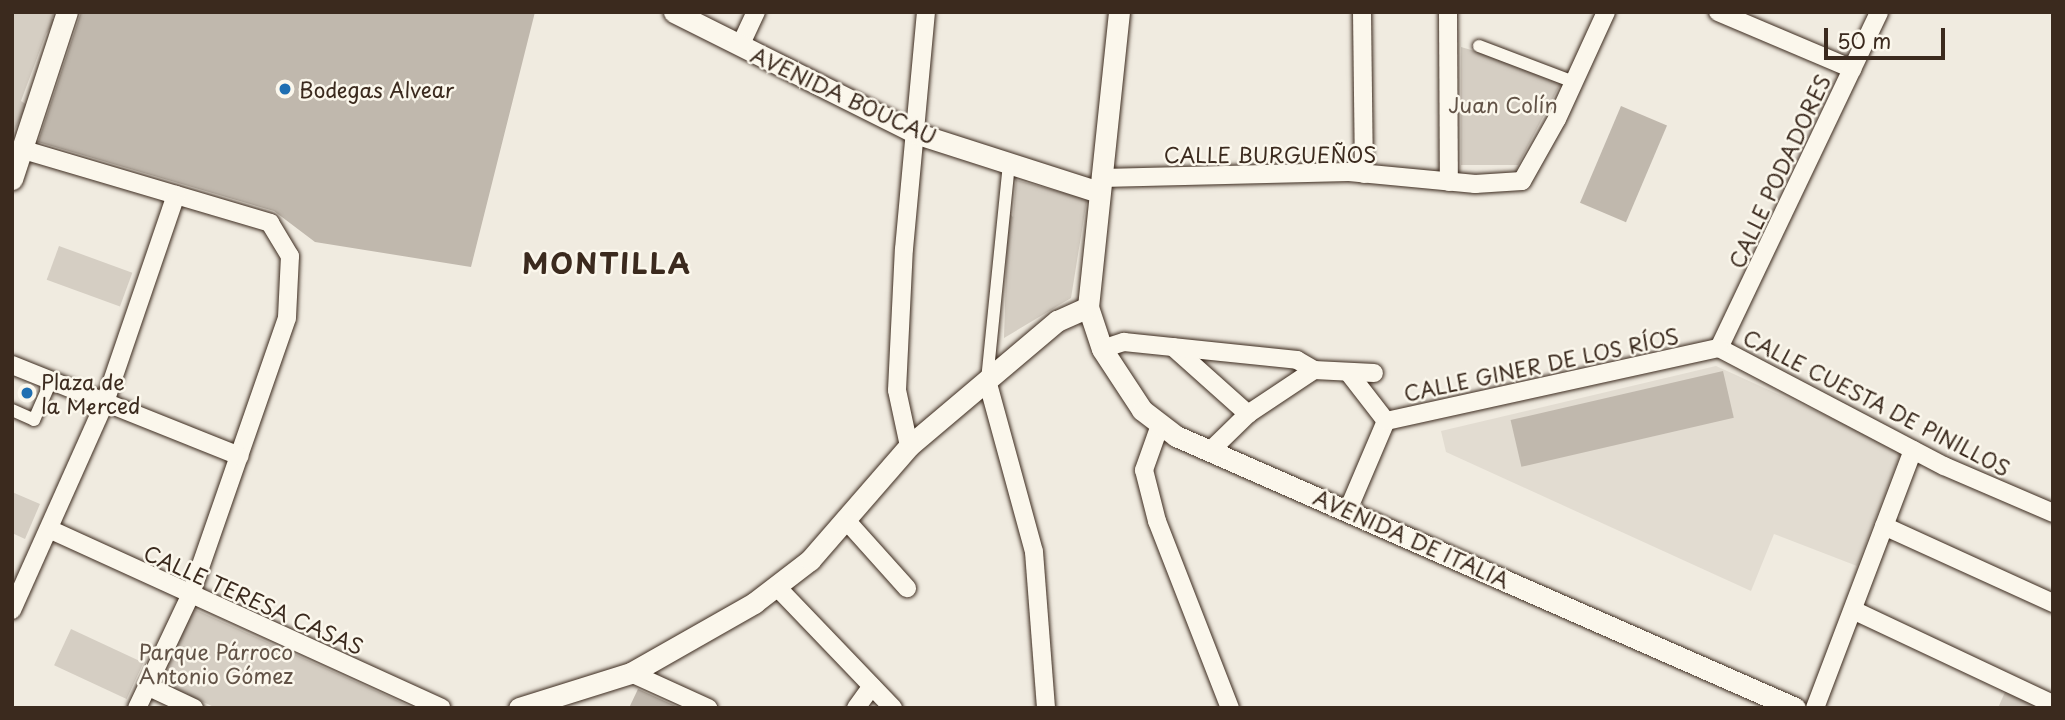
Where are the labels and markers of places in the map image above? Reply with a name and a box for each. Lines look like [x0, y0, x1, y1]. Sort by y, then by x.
place label: Bodegas Alvear [299, 76, 454, 102]
marker: Bodegas Alvear [277, 81, 293, 97]
place label: Plaza de la Merced [41, 368, 142, 418]
marker: Plaza de la Merced [19, 385, 35, 401]

